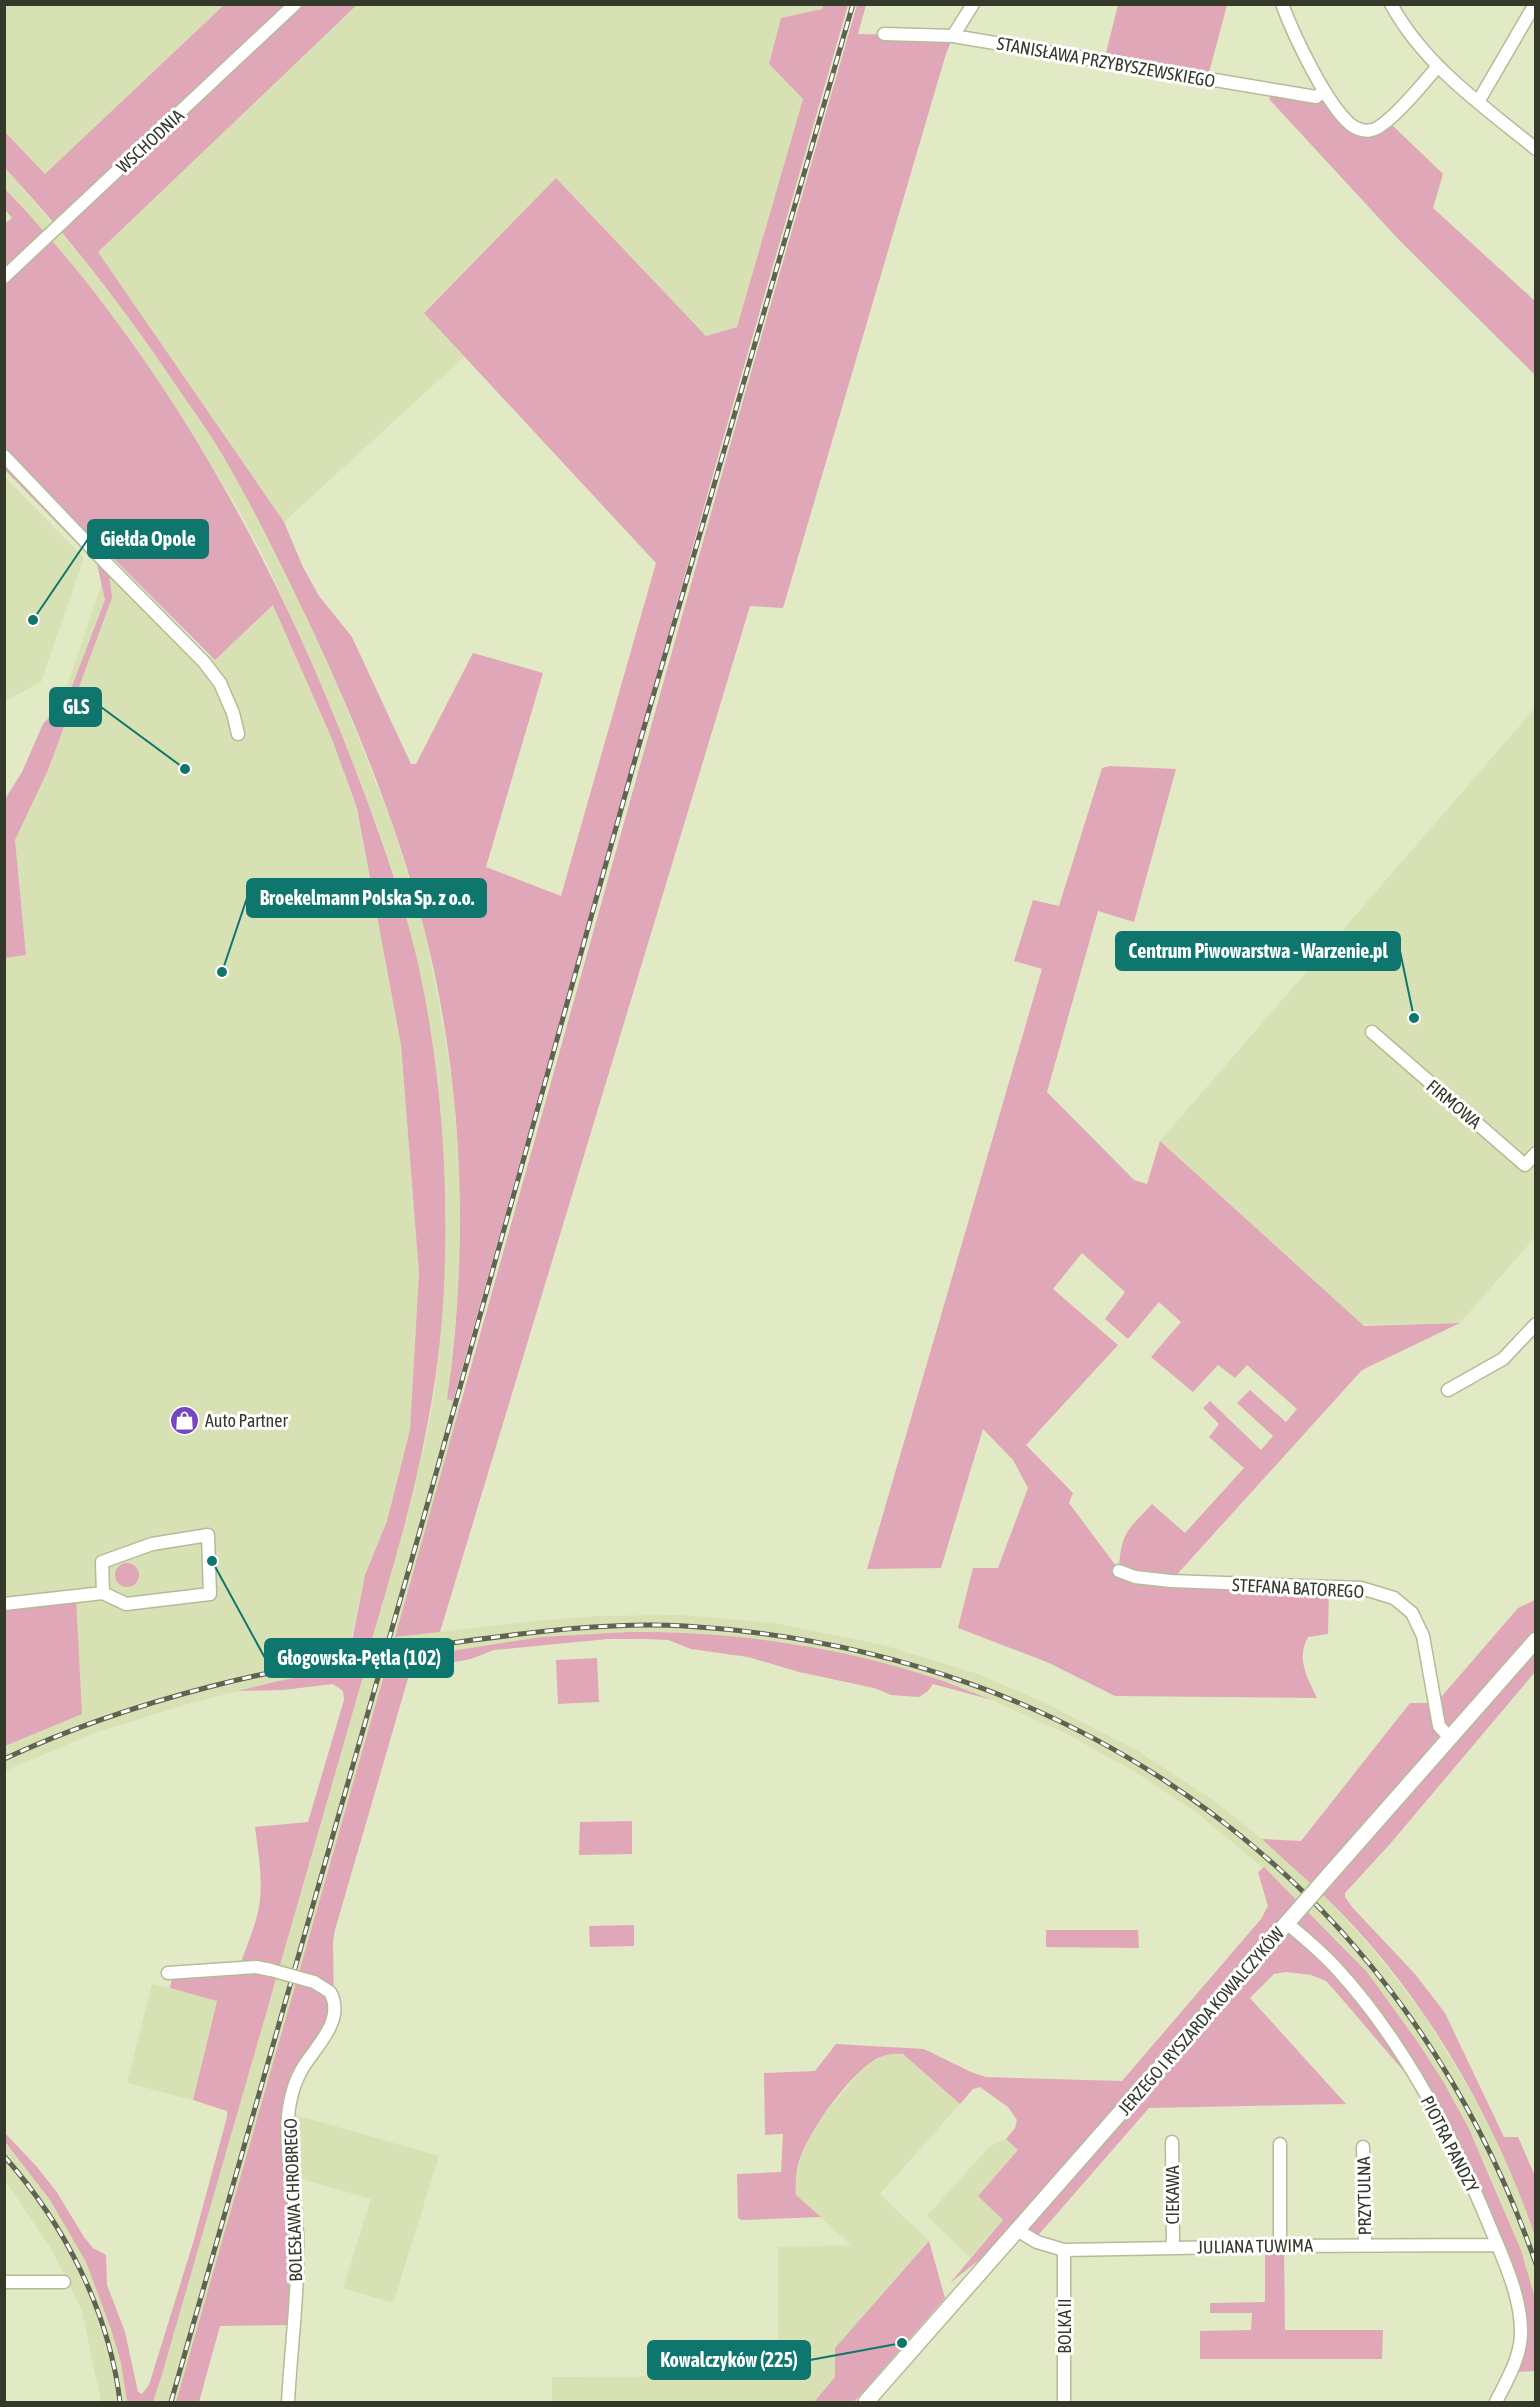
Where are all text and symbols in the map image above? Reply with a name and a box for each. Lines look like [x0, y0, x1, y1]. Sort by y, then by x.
street label: STANISŁAWA PRZYBYSZEWSKIEGO [995, 32, 1217, 92]
street label: WSCHODNIA [112, 105, 188, 177]
callout: Giełda Opole [88, 520, 208, 558]
text: Giełda Opole [100, 527, 196, 550]
callout: GLS [50, 688, 101, 726]
text: GLS [63, 695, 90, 718]
callout: Broekelmann Polska Sp. z o.o. [247, 879, 486, 917]
text: Broekelmann Polska Sp. z o.o. [260, 886, 475, 909]
callout: Centrum Piwowarstwa - Warzenie.pl [1116, 932, 1400, 970]
text: Centrum Piwowarstwa - Warzenie.pl [1128, 939, 1388, 962]
street label: FIRMOWA [1422, 1075, 1486, 1133]
shop icon: Auto Partner [168, 1404, 200, 1436]
place label: Auto Partner [205, 1410, 288, 1431]
street label: STEFANA BATOREGO [1231, 1574, 1365, 1602]
callout: Głogowska-Pętla (102) [265, 1639, 453, 1677]
text: Głogowska-Pętla (102) [277, 1646, 441, 1669]
street label: JERZEGO I RYSZARDA KOWALCZYKÓW [1114, 1923, 1288, 2119]
street label: PIOTRA PANDZY [1417, 2092, 1483, 2196]
street label: BOLESŁAWA CHROBREGO [280, 2118, 306, 2282]
street label: PRZYTULNA [1353, 2156, 1375, 2236]
street label: CIEKAWA [1162, 2165, 1183, 2225]
street label: JULIANA TUWIMA [1197, 2234, 1313, 2258]
street label: BOLKA II [1054, 2298, 1075, 2354]
callout: Kowalczyków (225) [648, 2341, 810, 2379]
text: Kowalczyków (225) [660, 2348, 798, 2371]

